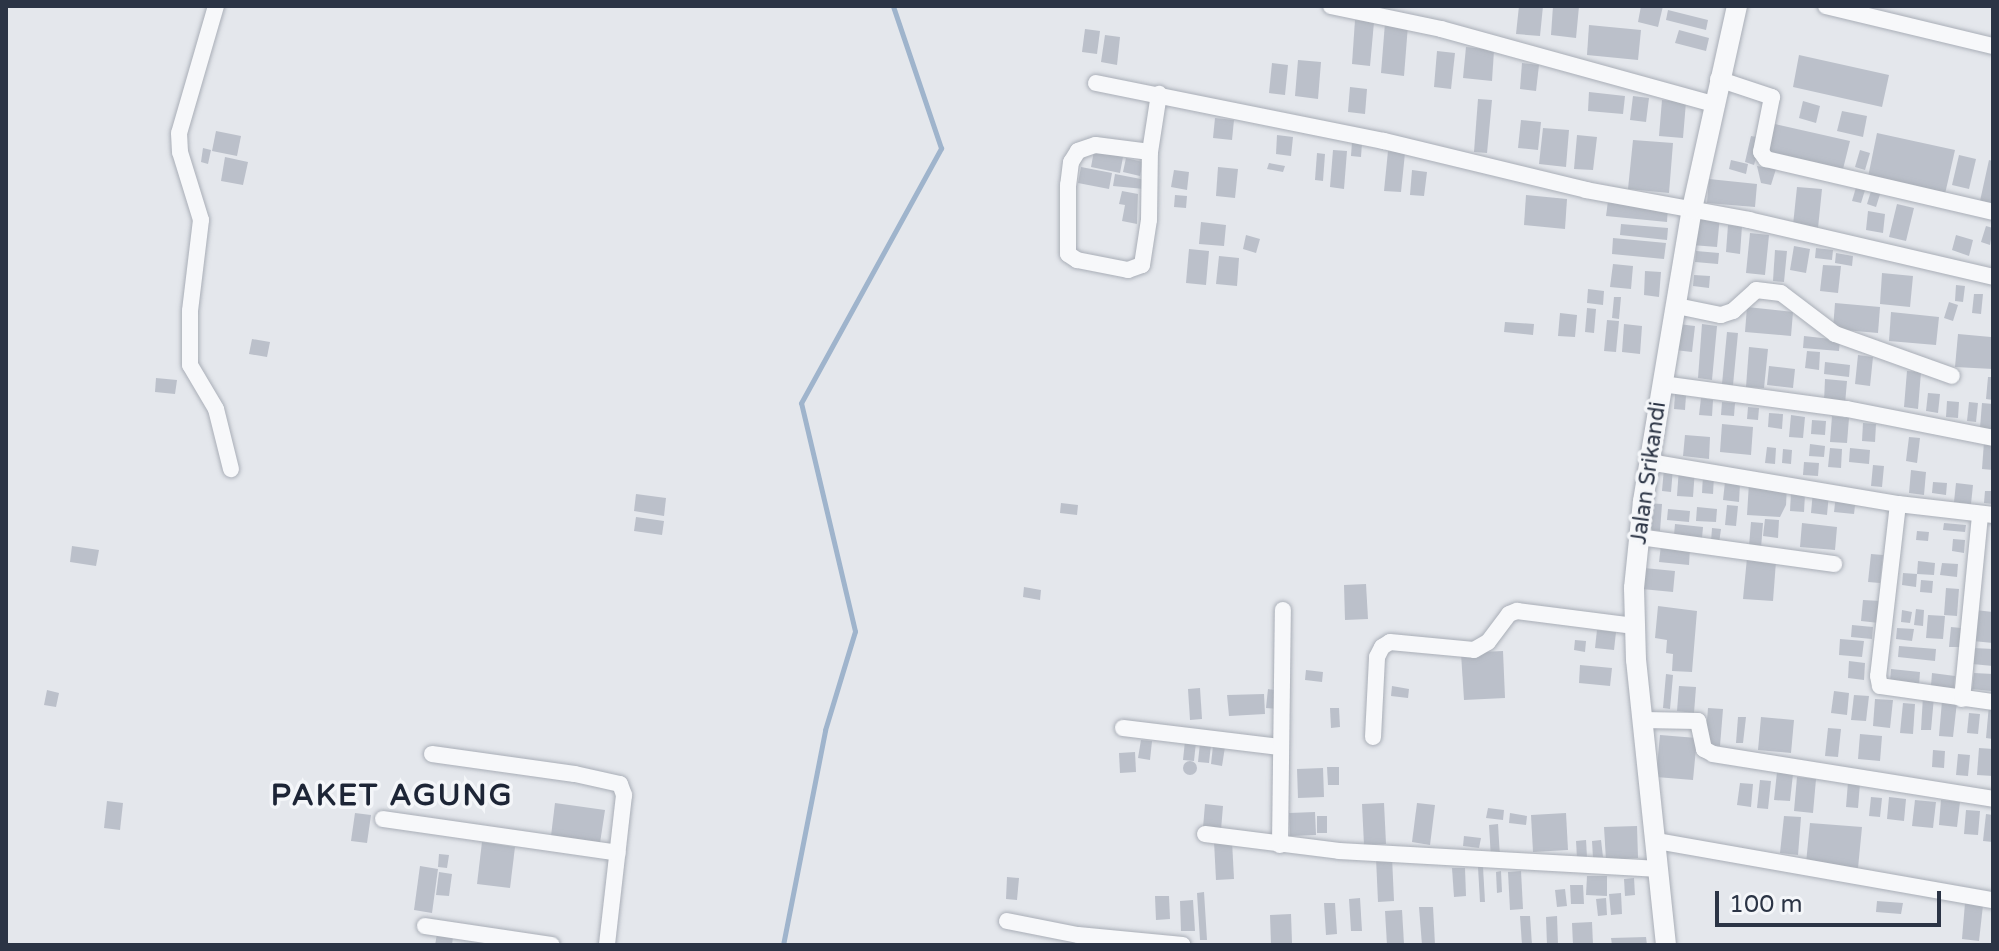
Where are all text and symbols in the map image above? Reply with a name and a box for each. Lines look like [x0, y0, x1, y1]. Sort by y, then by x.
street label: Jalan Srikandi [1626, 400, 1672, 546]
district label: PAKET AGUNG [271, 778, 513, 814]
scale bar [1719, 875, 1945, 925]
text: 100 m [1729, 890, 1803, 919]

